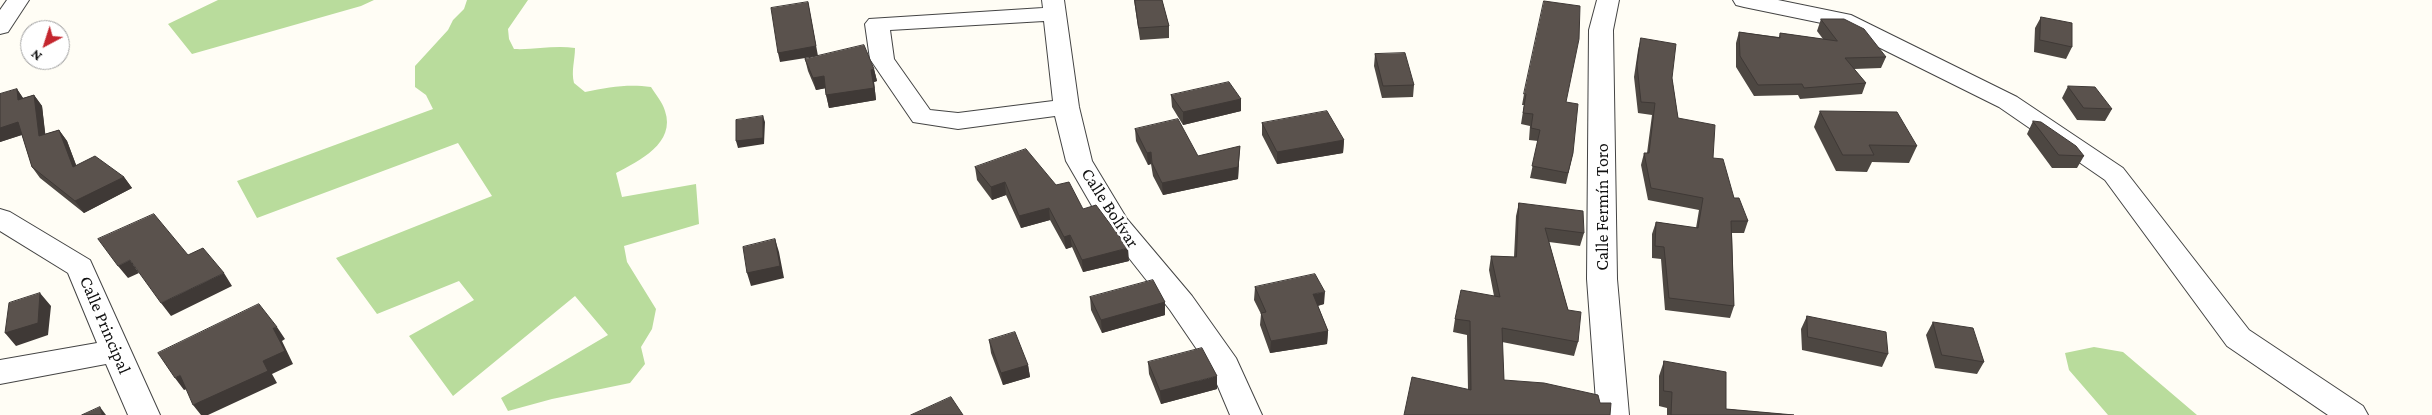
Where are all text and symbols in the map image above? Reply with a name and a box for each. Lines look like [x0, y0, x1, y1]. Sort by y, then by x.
north arrow [20, 20, 70, 70]
text: N [27, 47, 45, 65]
street label: Calle Fermín Toro [1591, 143, 1613, 271]
street label: Calle Bolívar [1076, 164, 1144, 252]
street label: Calle Principal [75, 273, 135, 377]

